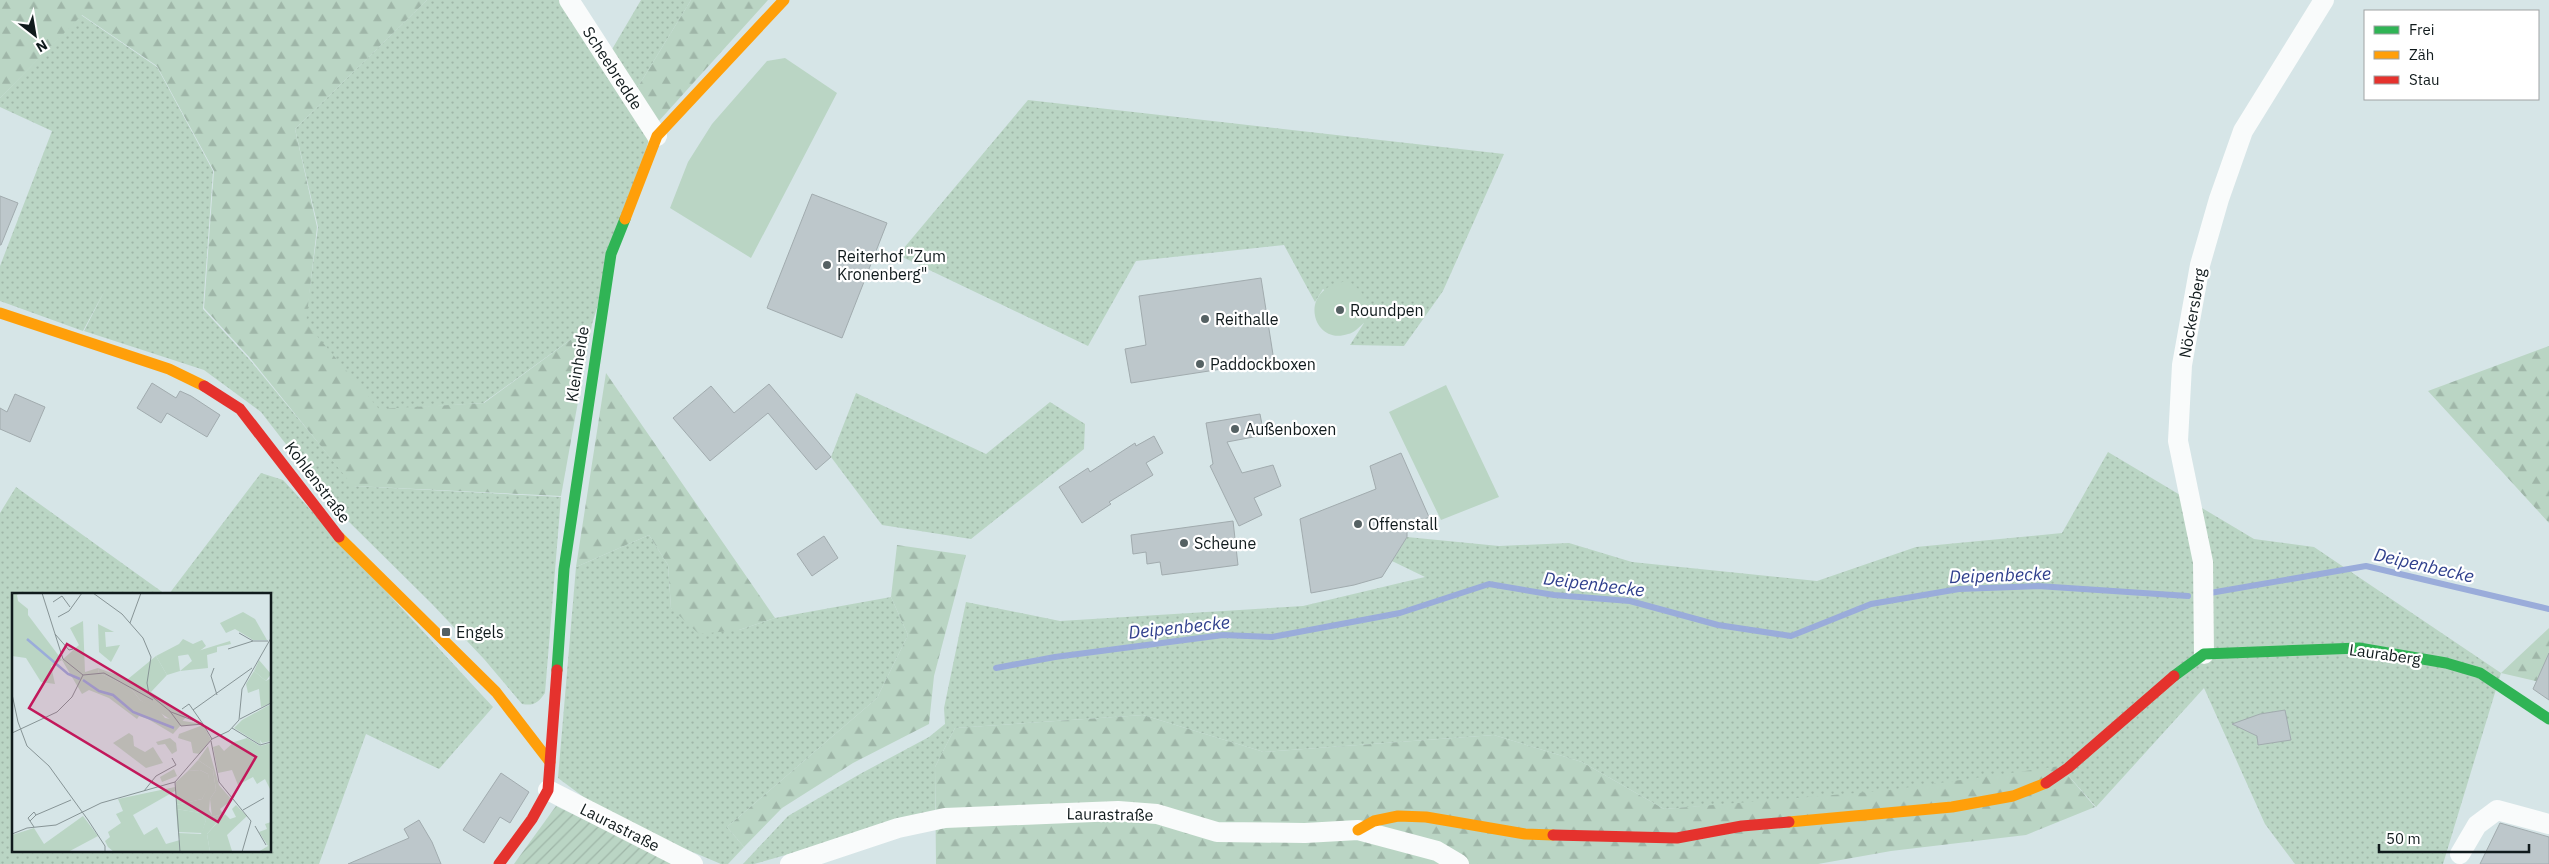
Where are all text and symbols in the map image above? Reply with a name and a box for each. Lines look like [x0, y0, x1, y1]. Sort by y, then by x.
north arrow [10, 10, 60, 60]
legend [2364, 10, 2539, 100]
text: Frei [2409, 20, 2435, 39]
street label: Scheebredde [579, 23, 647, 114]
text: N [33, 36, 51, 56]
text: Zäh [2409, 45, 2434, 64]
text: Stau [2409, 70, 2440, 89]
place label: Reiterhof "Zum Kronenberg" [837, 246, 946, 284]
marker: Reiterhof "Zum Kronenberg" [821, 259, 833, 271]
street label: Nöckersberg [2174, 266, 2210, 360]
place label: Roundpen [1350, 300, 1424, 320]
marker: Roundpen [1334, 304, 1346, 316]
place label: Reithalle [1215, 309, 1279, 329]
marker: Reithalle [1199, 313, 1211, 325]
street label: Kleinheide [561, 325, 593, 403]
place label: Paddockboxen [1210, 354, 1316, 374]
marker: Paddockboxen [1194, 358, 1206, 370]
place label: Außenboxen [1245, 419, 1336, 439]
marker: Außenboxen [1229, 423, 1241, 435]
street label: Kohlenstraße [281, 437, 355, 527]
place label: Offenstall [1368, 514, 1438, 534]
marker: Offenstall [1352, 518, 1364, 530]
place label: Scheune [1194, 533, 1256, 553]
marker: Scheune [1178, 537, 1190, 549]
water label: Deipenbecke [2372, 542, 2476, 588]
water label: Deipenbecke [1949, 562, 2051, 588]
water label: Deipenbecke [1542, 566, 1646, 602]
inset map [12, 593, 271, 852]
water label: Deipenbecke [1127, 610, 1231, 644]
place label: Engels [456, 622, 504, 642]
marker: Engels [440, 626, 452, 638]
street label: Lauraberg [2348, 639, 2423, 669]
street label: Laurastraße [577, 798, 663, 856]
street label: Laurastraße [1067, 803, 1154, 825]
scale bar [2379, 822, 2529, 854]
text: 50 m [2386, 829, 2421, 848]

